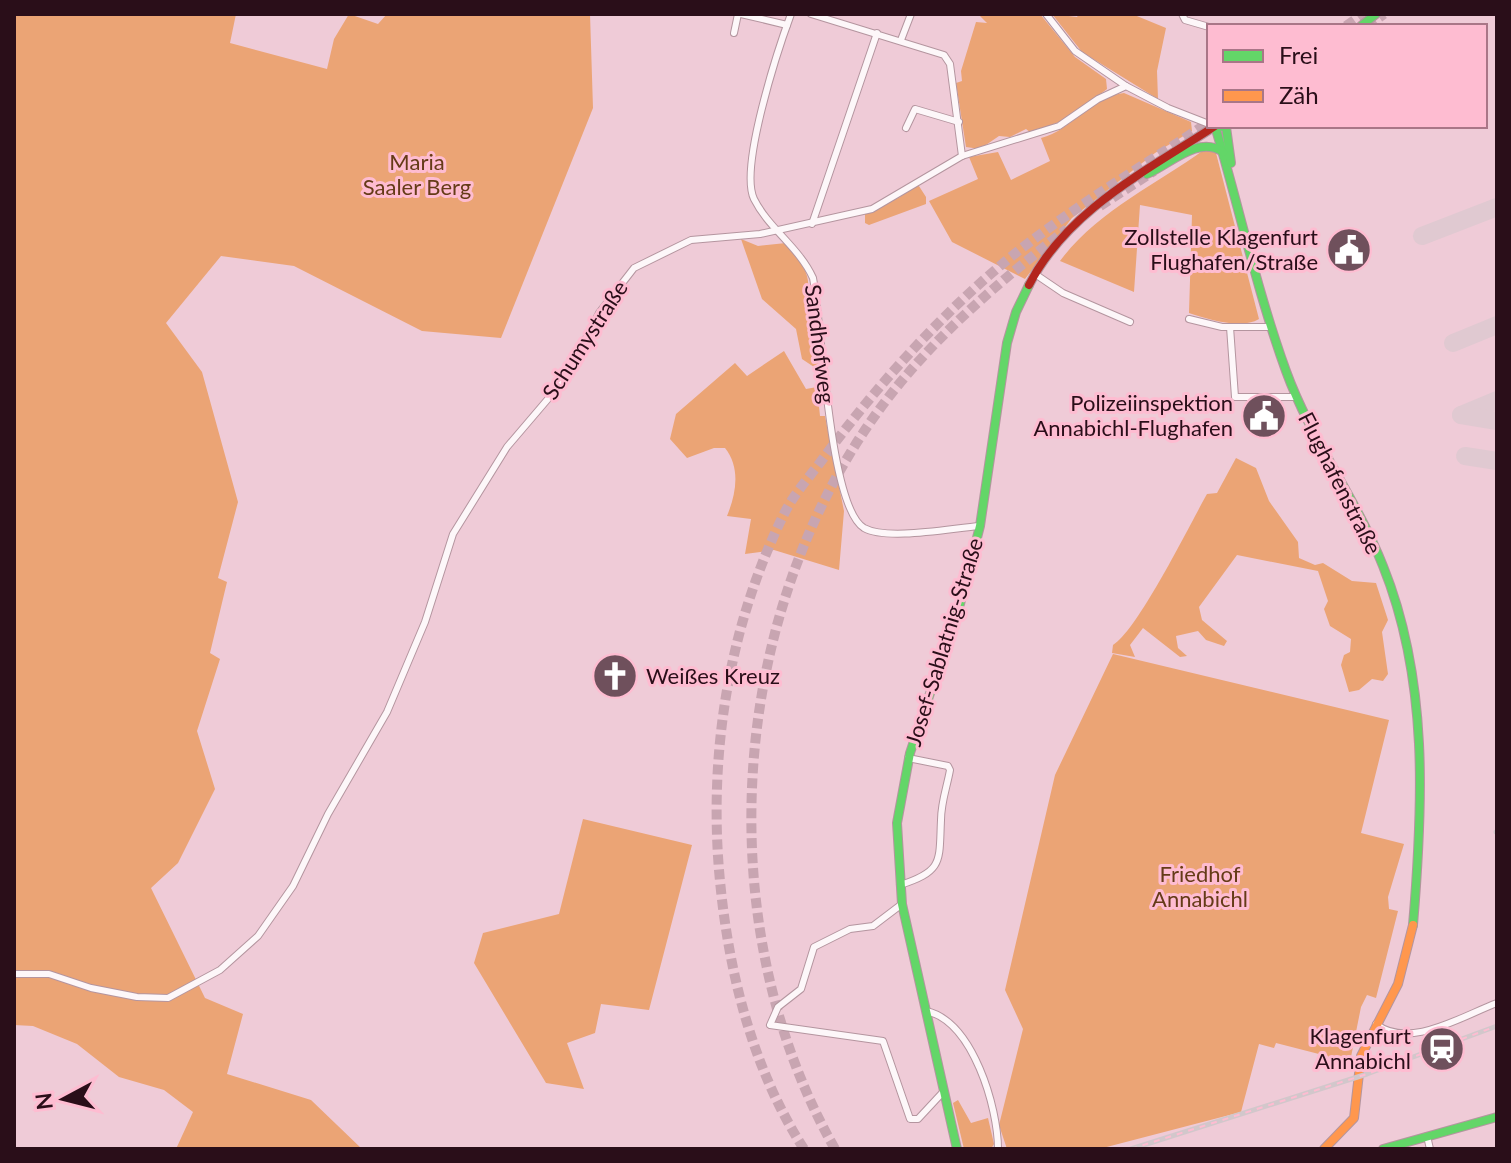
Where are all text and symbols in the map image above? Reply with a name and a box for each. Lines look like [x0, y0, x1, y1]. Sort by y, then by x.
legend [1207, 24, 1487, 128]
text: Frei [1279, 40, 1318, 69]
text: Zäh [1279, 80, 1319, 109]
park label: Maria Saaler Berg [363, 148, 471, 200]
place label: Zollstelle Klagenfurt Flughafen/Straße [1124, 223, 1318, 275]
public building icon: Zollstelle Klagenfurt Flughafen/Straße [1325, 226, 1373, 274]
street label: Schumystraße [536, 275, 633, 404]
street label: Sandhofweg [800, 283, 841, 405]
place label: Polizeiinspektion Annabichl-Flughafen [1033, 389, 1233, 441]
public building icon: Polizeiinspektion Annabichl-Flughafen [1240, 392, 1288, 440]
street label: Flughafenstraße [1293, 407, 1388, 558]
street label: Josef-Sablatnig-Straße [899, 534, 988, 749]
church icon: Weißes Kreuz [591, 652, 639, 700]
place label: Weißes Kreuz [646, 662, 780, 689]
park label: Friedhof Annabichl [1152, 860, 1248, 912]
place label: Klagenfurt Annabichl [1309, 1022, 1411, 1074]
station icon: Klagenfurt Annabichl [1418, 1025, 1466, 1073]
north arrow [24, 1059, 104, 1139]
text: N [29, 1091, 58, 1112]

